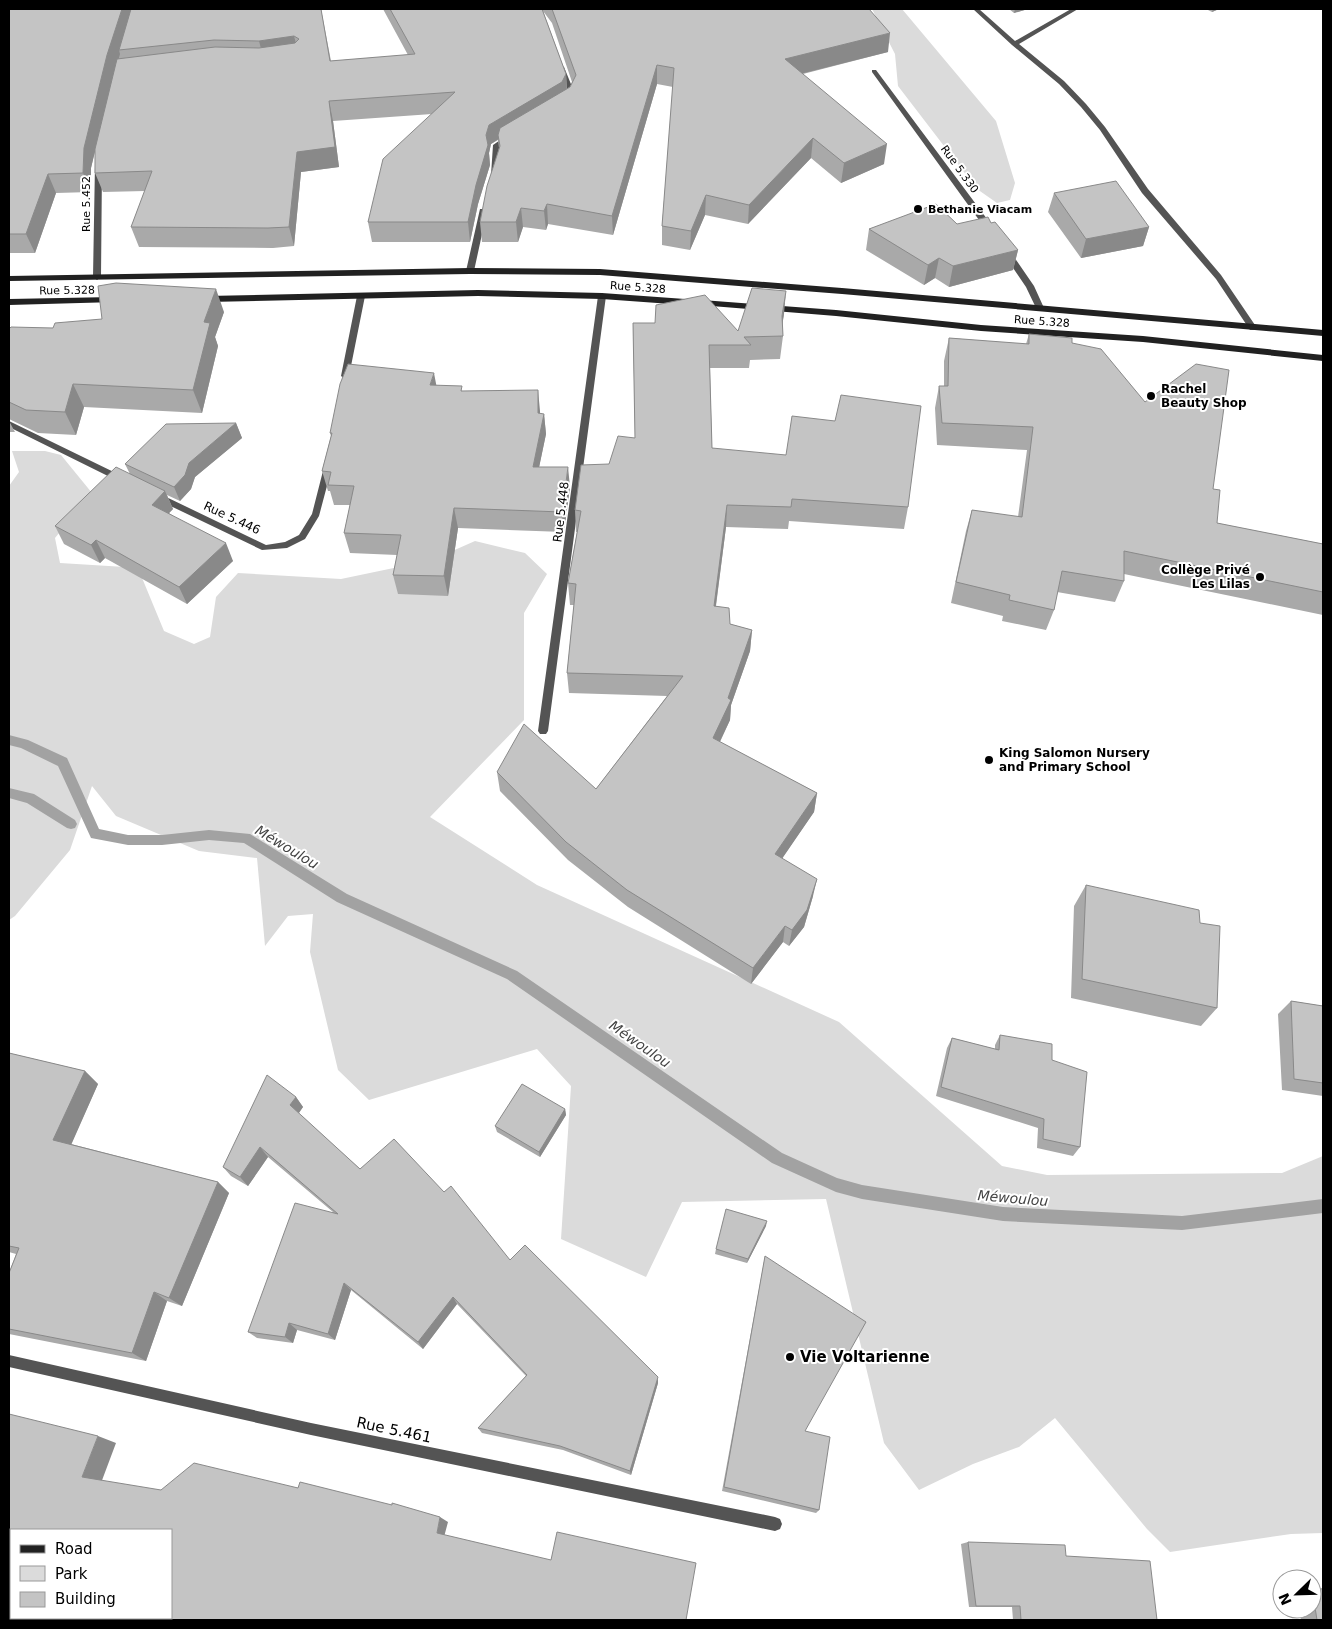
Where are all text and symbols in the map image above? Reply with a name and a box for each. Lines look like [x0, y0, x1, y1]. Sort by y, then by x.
street label: Rue 5.330 [938, 143, 981, 196]
street label: Rue 5.452 [80, 176, 93, 232]
marker: Bethanie Viacam [912, 203, 924, 215]
place label: Bethanie Viacam [928, 203, 1032, 216]
street label: Rue 5.328 [610, 279, 666, 296]
street label: Rue 5.328 [39, 284, 95, 297]
street label: Rue 5.328 [1014, 313, 1070, 330]
place label: Rachel Beauty Shop [1161, 382, 1247, 410]
marker: Rachel Beauty Shop [1145, 390, 1157, 402]
street label: Rue 5.448 [550, 481, 572, 543]
street label: Rue 5.446 [201, 499, 263, 537]
place label: Collège Privé Les Lilas [1161, 563, 1250, 591]
marker: Collège Privé Les Lilas [1254, 571, 1266, 583]
place label: King Salomon Nursery and Primary School [999, 746, 1150, 774]
marker: King Salomon Nursery and Primary School [983, 754, 995, 766]
water label: Méwoulou [252, 822, 322, 872]
water label: Méwoulou [606, 1017, 674, 1071]
water label: Méwoulou [977, 1187, 1049, 1209]
place label: Vie Voltarienne [800, 1348, 930, 1366]
marker: Vie Voltarienne [784, 1351, 796, 1363]
street label: Rue 5.461 [355, 1413, 433, 1447]
legend [10, 1529, 172, 1619]
text: Road [55, 1540, 93, 1558]
text: Park [55, 1565, 88, 1583]
north arrow [1272, 1569, 1322, 1619]
text: Building [55, 1590, 116, 1608]
text: N [1275, 1591, 1295, 1608]

